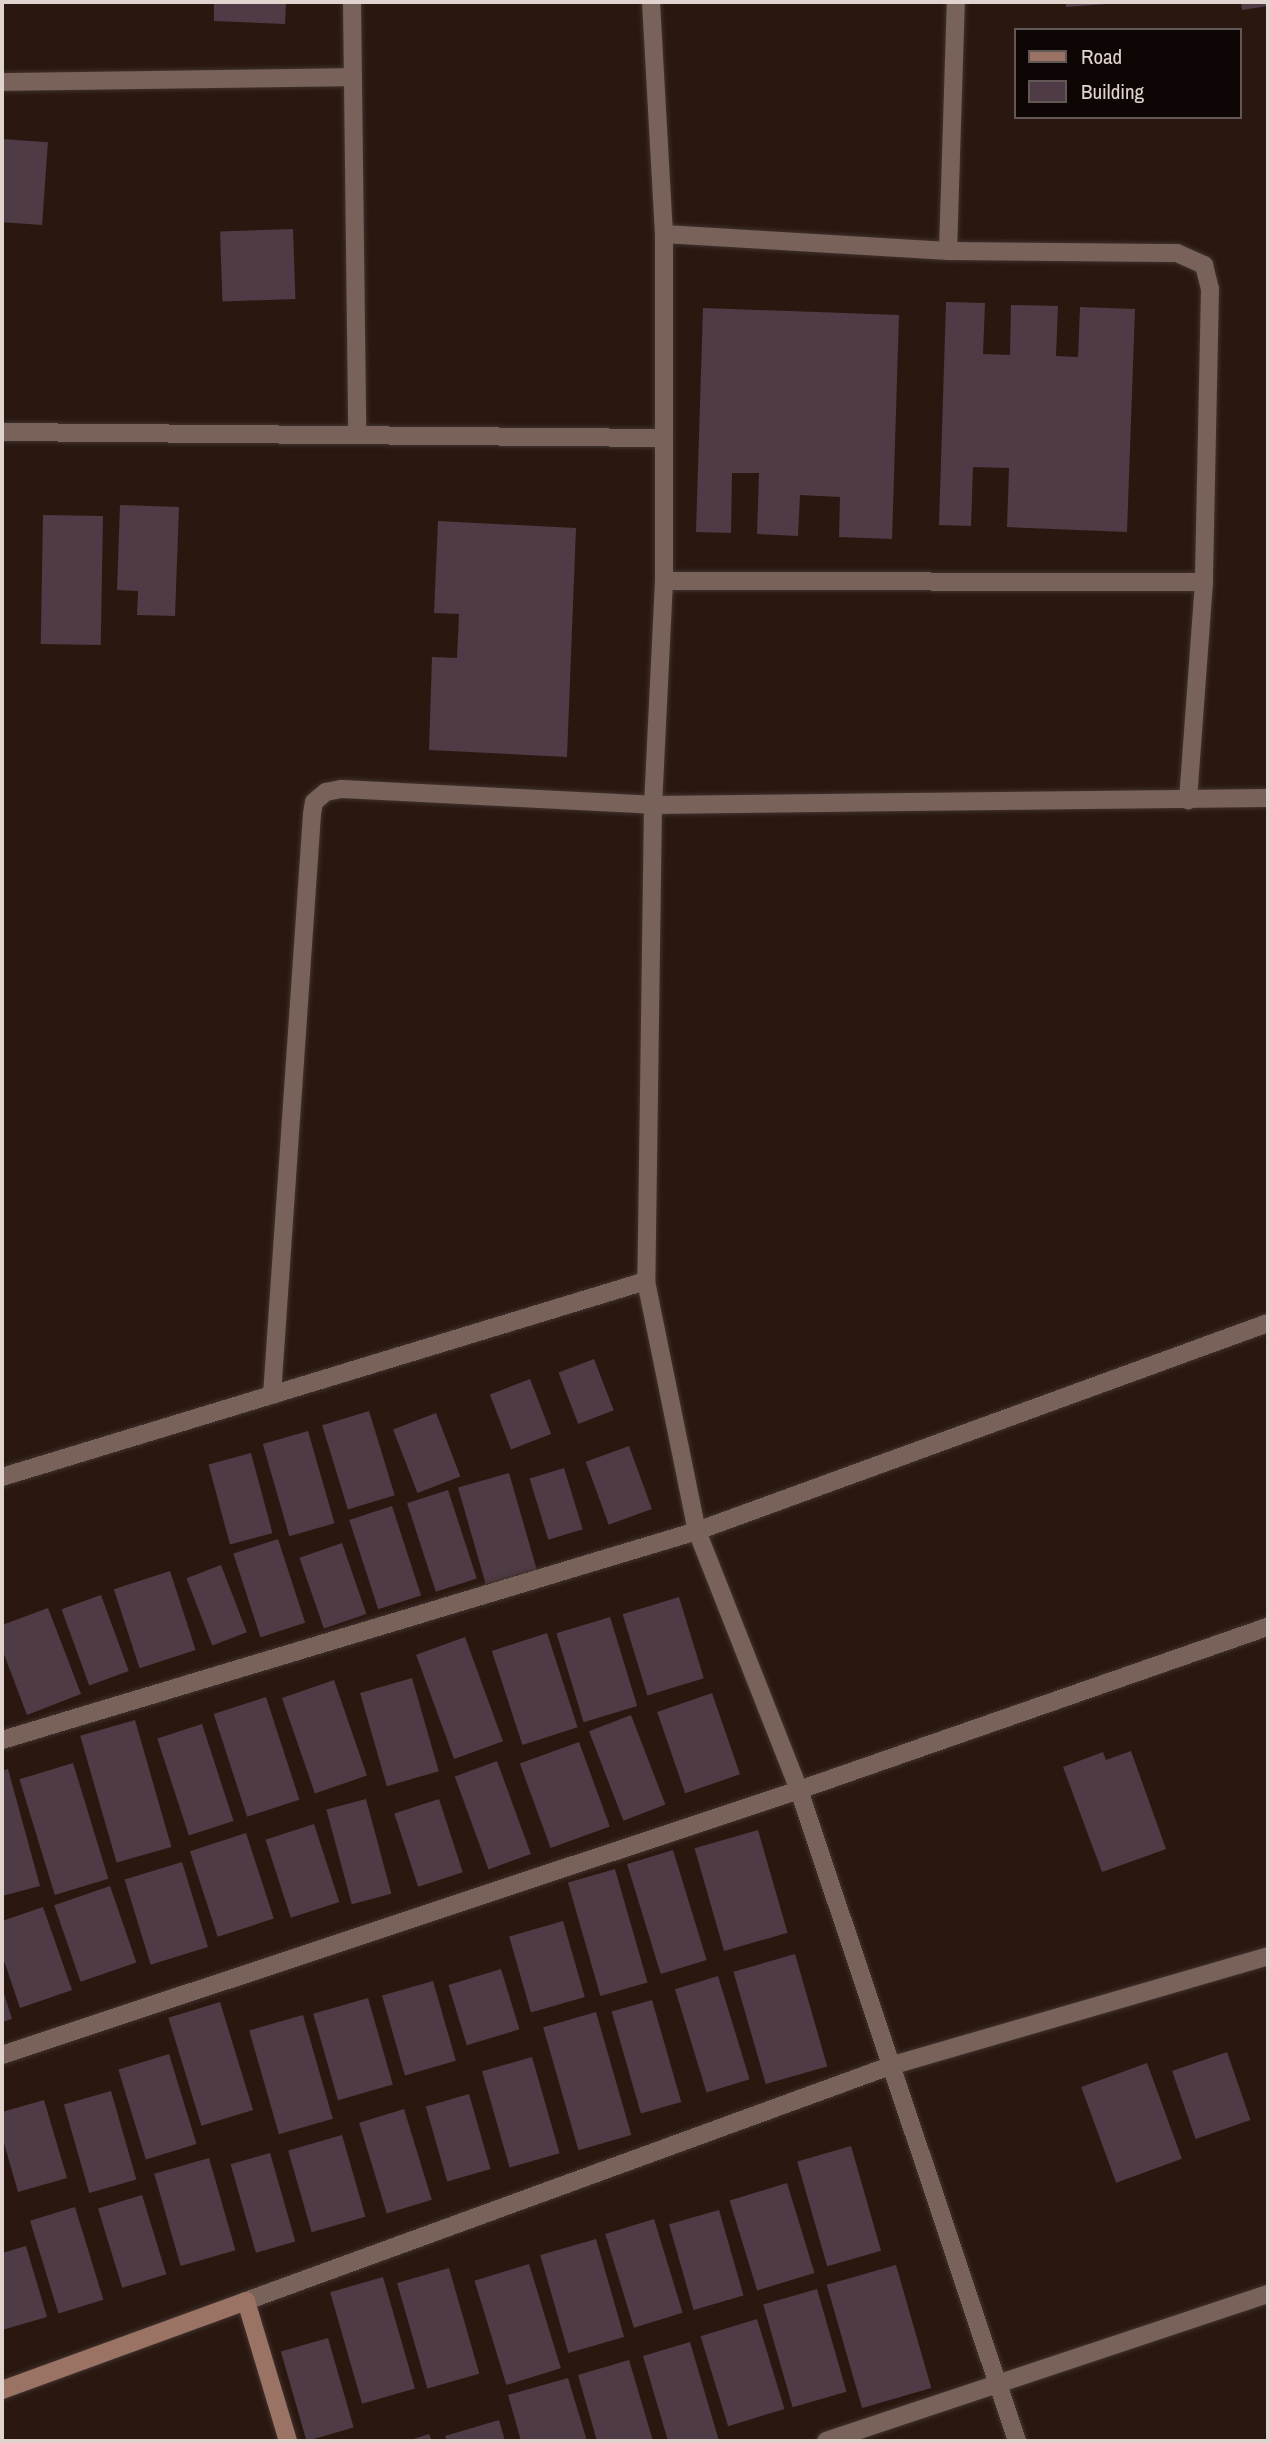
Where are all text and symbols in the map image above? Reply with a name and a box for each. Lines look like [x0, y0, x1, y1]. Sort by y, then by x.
legend [1014, 28, 1242, 119]
text: Road [1081, 42, 1122, 71]
text: Building [1081, 77, 1144, 106]

